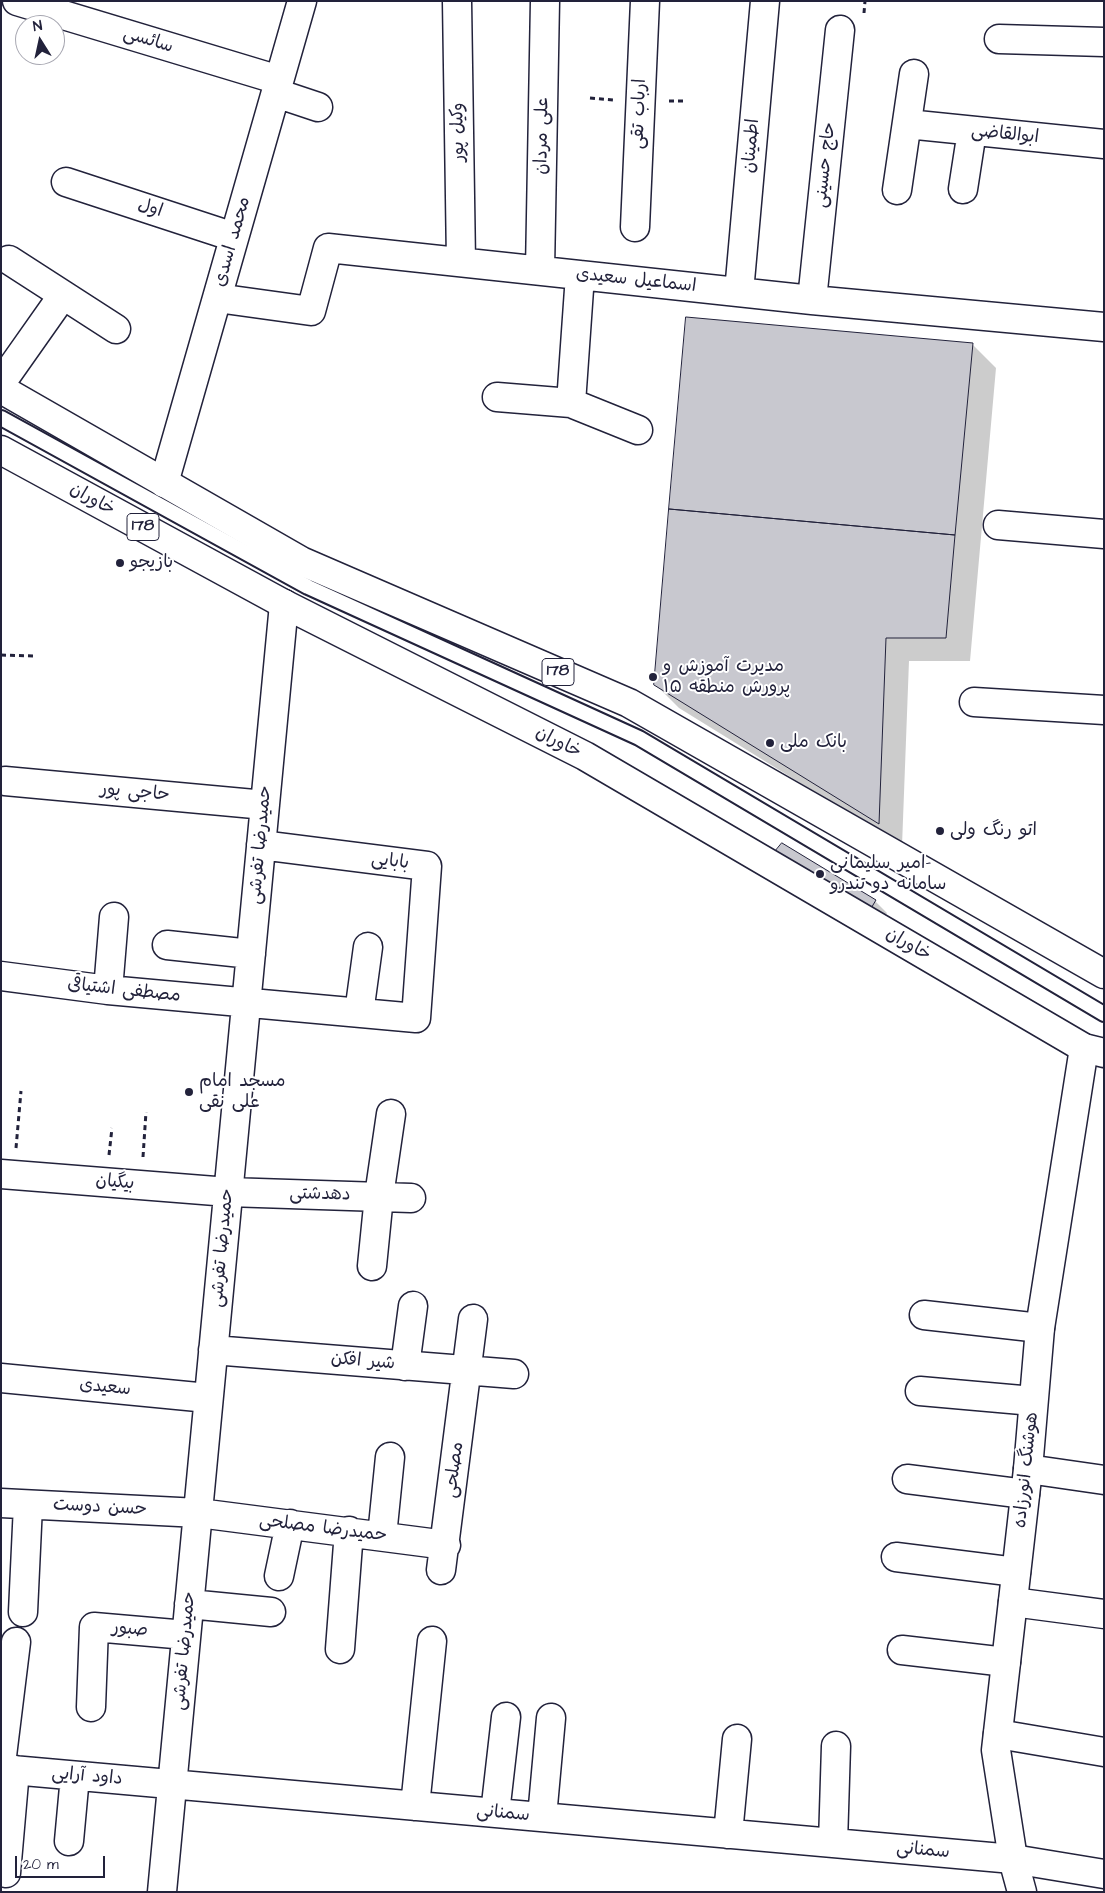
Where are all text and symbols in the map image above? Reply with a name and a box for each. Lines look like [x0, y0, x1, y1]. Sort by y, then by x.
north arrow [15, 15, 65, 65]
text: N [32, 16, 44, 37]
street label: سائسی [120, 23, 176, 59]
street label: ارباب تقی [628, 78, 652, 150]
street label: علی مردان [532, 97, 554, 175]
street label: وکیل پور [448, 102, 470, 162]
street label: اطمینان [739, 118, 765, 174]
street label: حاج حسینی [811, 121, 841, 209]
street label: ابوالقاضی [970, 121, 1040, 149]
street label: محمد اسدی [210, 194, 256, 290]
street label: اول [135, 195, 165, 223]
street label: اسماعیل سعیدی [575, 264, 697, 298]
street label: خاوران [66, 479, 118, 521]
road number: 178 [127, 514, 159, 540]
place label: بازیجو [130, 552, 173, 574]
marker: بازیجو [114, 557, 126, 569]
place label: مدیرت آموزش و پرورش منطقه ۱۵ [663, 656, 790, 699]
road number: 178 [542, 659, 574, 686]
marker: مدیرت آموزش و پرورش منطقه ۱۵ [647, 671, 659, 683]
street label: خاوران [531, 722, 585, 764]
place label: بانک ملی [780, 732, 847, 754]
marker: بانک ملی [764, 737, 776, 749]
street label: حاجی پور [99, 779, 171, 807]
street label: حمیدرضا تفرشی [245, 785, 277, 905]
place label: اتو رنگ ولی [950, 820, 1037, 842]
marker: اتو رنگ ولی [934, 825, 946, 837]
street label: بابایی [370, 849, 410, 875]
place label: امیر سلیمانی- سامانه دو تندرو [830, 853, 946, 896]
marker: امیر سلیمانی- سامانه دو تندرو [814, 868, 826, 880]
street label: خاوران [882, 924, 934, 966]
street label: مصطفی اشتیاقی [66, 974, 182, 1008]
place label: مسجد امام علی نقی [199, 1071, 285, 1114]
marker: مسجد امام علی نقی [183, 1086, 195, 1098]
street label: بیگیان [95, 1171, 135, 1195]
street label: دهدشتی [289, 1184, 351, 1206]
street label: حمیدرضا تفرشی [207, 1188, 239, 1308]
street label: شیر افکن [330, 1348, 396, 1376]
street label: سعیدی [78, 1375, 132, 1401]
street label: هوشنگ انورزاده [1010, 1411, 1044, 1529]
street label: مصلحی [441, 1441, 469, 1499]
street label: حسن دوست [52, 1495, 148, 1521]
street label: حمیدرضا مصلحی [258, 1510, 388, 1548]
street label: حمیدرضا تفرشی [169, 1591, 201, 1711]
street label: صبور [111, 1618, 149, 1642]
street label: داود آرایی [51, 1763, 123, 1791]
street label: سمنانی [475, 1801, 531, 1827]
street label: سمنانی [895, 1838, 951, 1864]
scale bar [18, 1846, 108, 1878]
text: 20 m [23, 1854, 59, 1875]

